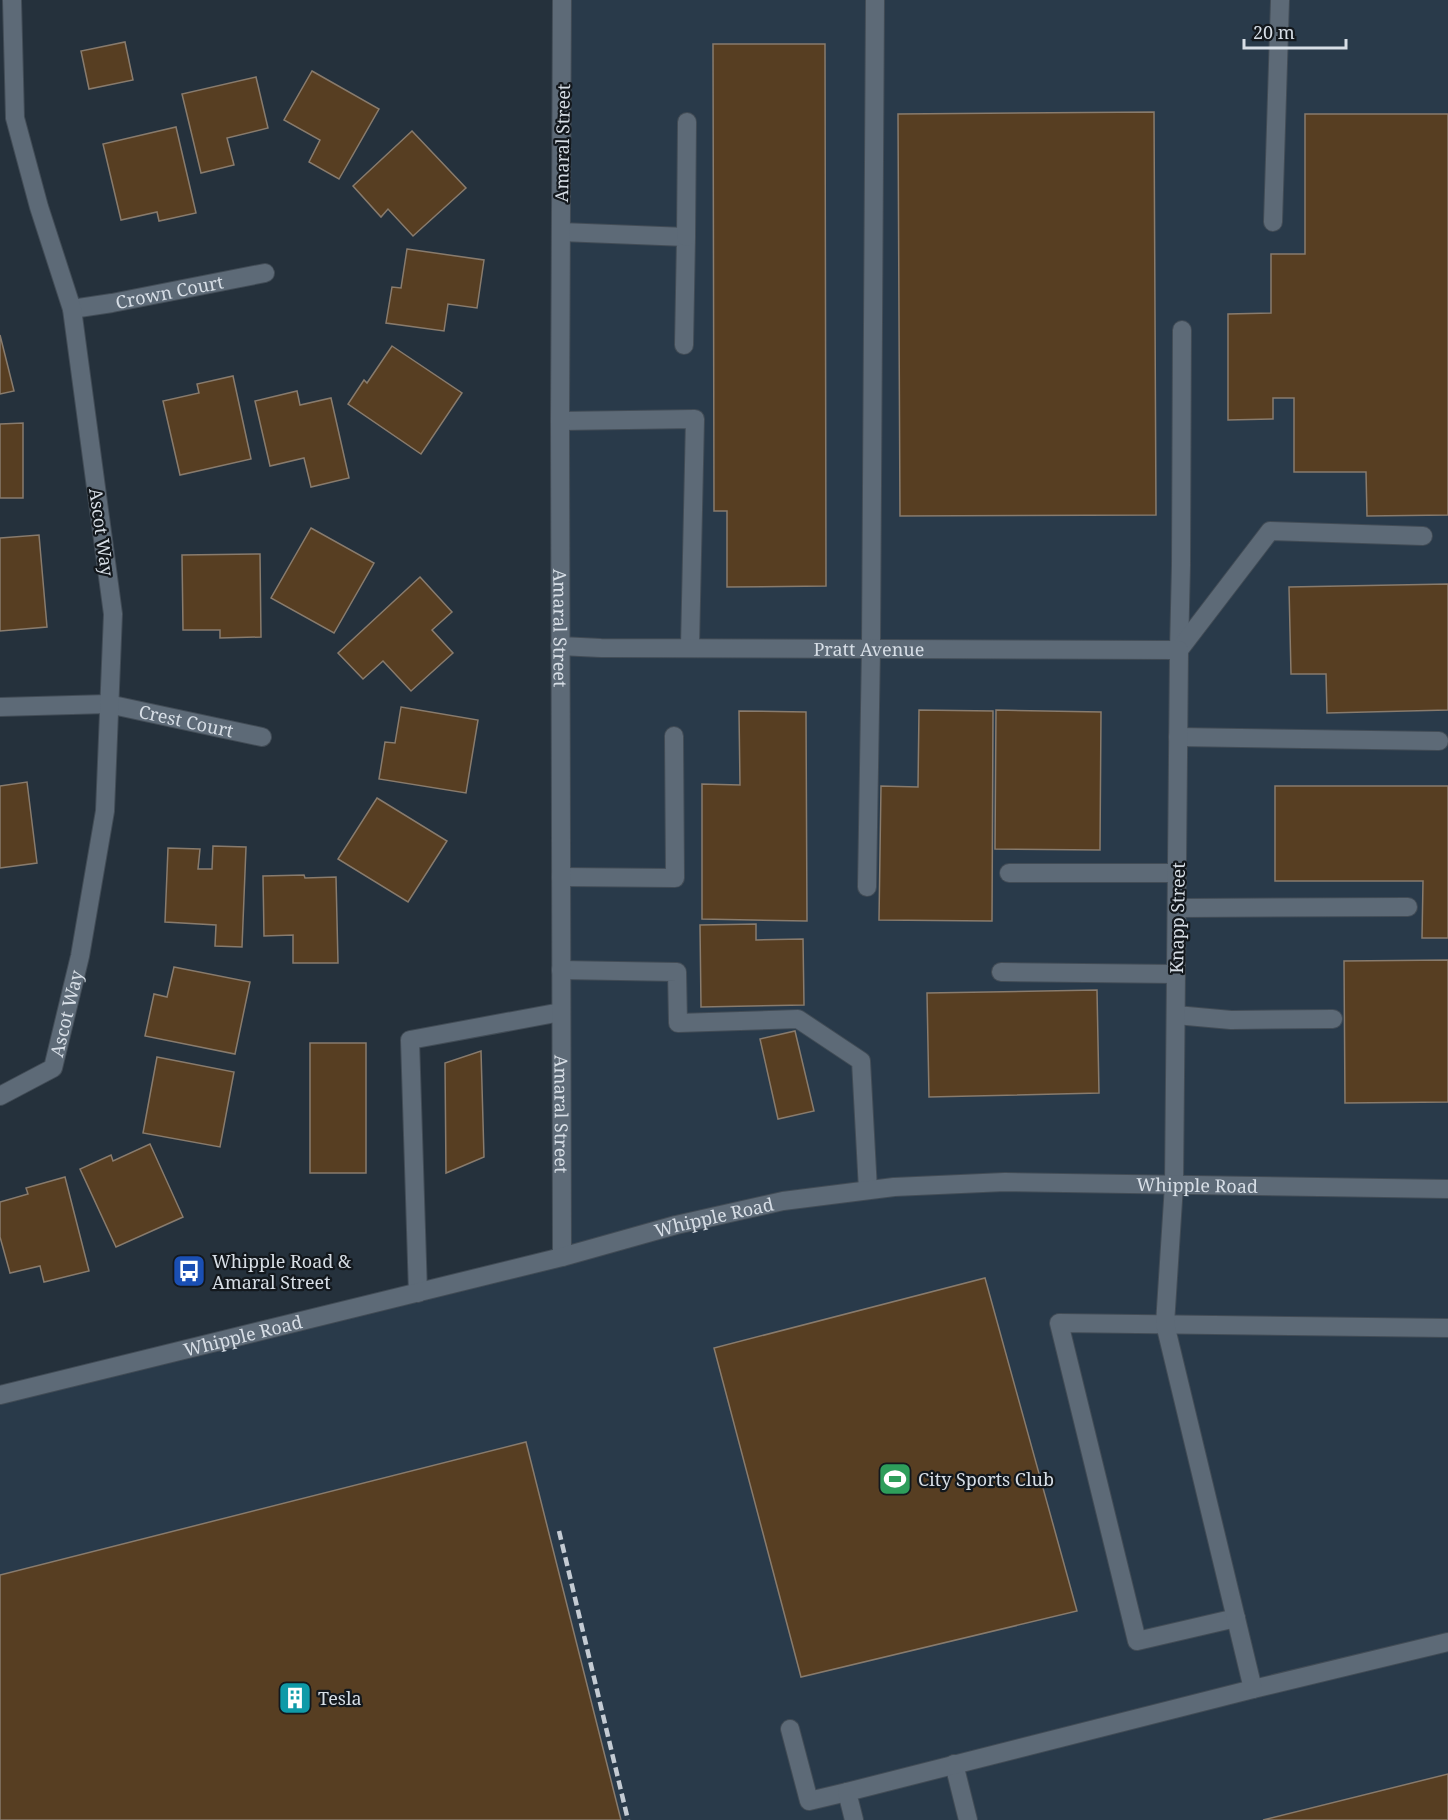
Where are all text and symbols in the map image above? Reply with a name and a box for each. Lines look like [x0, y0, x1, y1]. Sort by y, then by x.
scale bar [1244, 12, 1346, 50]
text: 20 m [1253, 20, 1295, 44]
street label: Amaral Street [549, 84, 575, 202]
street label: Crown Court [113, 269, 225, 314]
street label: Ascot Way [84, 486, 120, 578]
street label: Amaral Street [548, 569, 573, 687]
street label: Pratt Avenue [813, 637, 924, 661]
street label: Crest Court [137, 699, 236, 743]
street label: Knapp Street [1164, 862, 1190, 974]
street label: Ascot Way [44, 967, 88, 1059]
street label: Amaral Street [550, 1055, 574, 1173]
street label: Whipple Road [1136, 1172, 1258, 1198]
street label: Whipple Road [652, 1191, 776, 1242]
place label: Whipple Road & Amaral Street [212, 1249, 352, 1294]
bus stop icon: Whipple Road & Amaral Street [171, 1253, 207, 1289]
street label: Whipple Road [181, 1309, 305, 1362]
sports icon: City Sports Club [877, 1461, 913, 1497]
place label: City Sports Club [918, 1467, 1054, 1491]
building icon: Tesla [277, 1680, 313, 1716]
place label: Tesla [318, 1686, 362, 1710]

